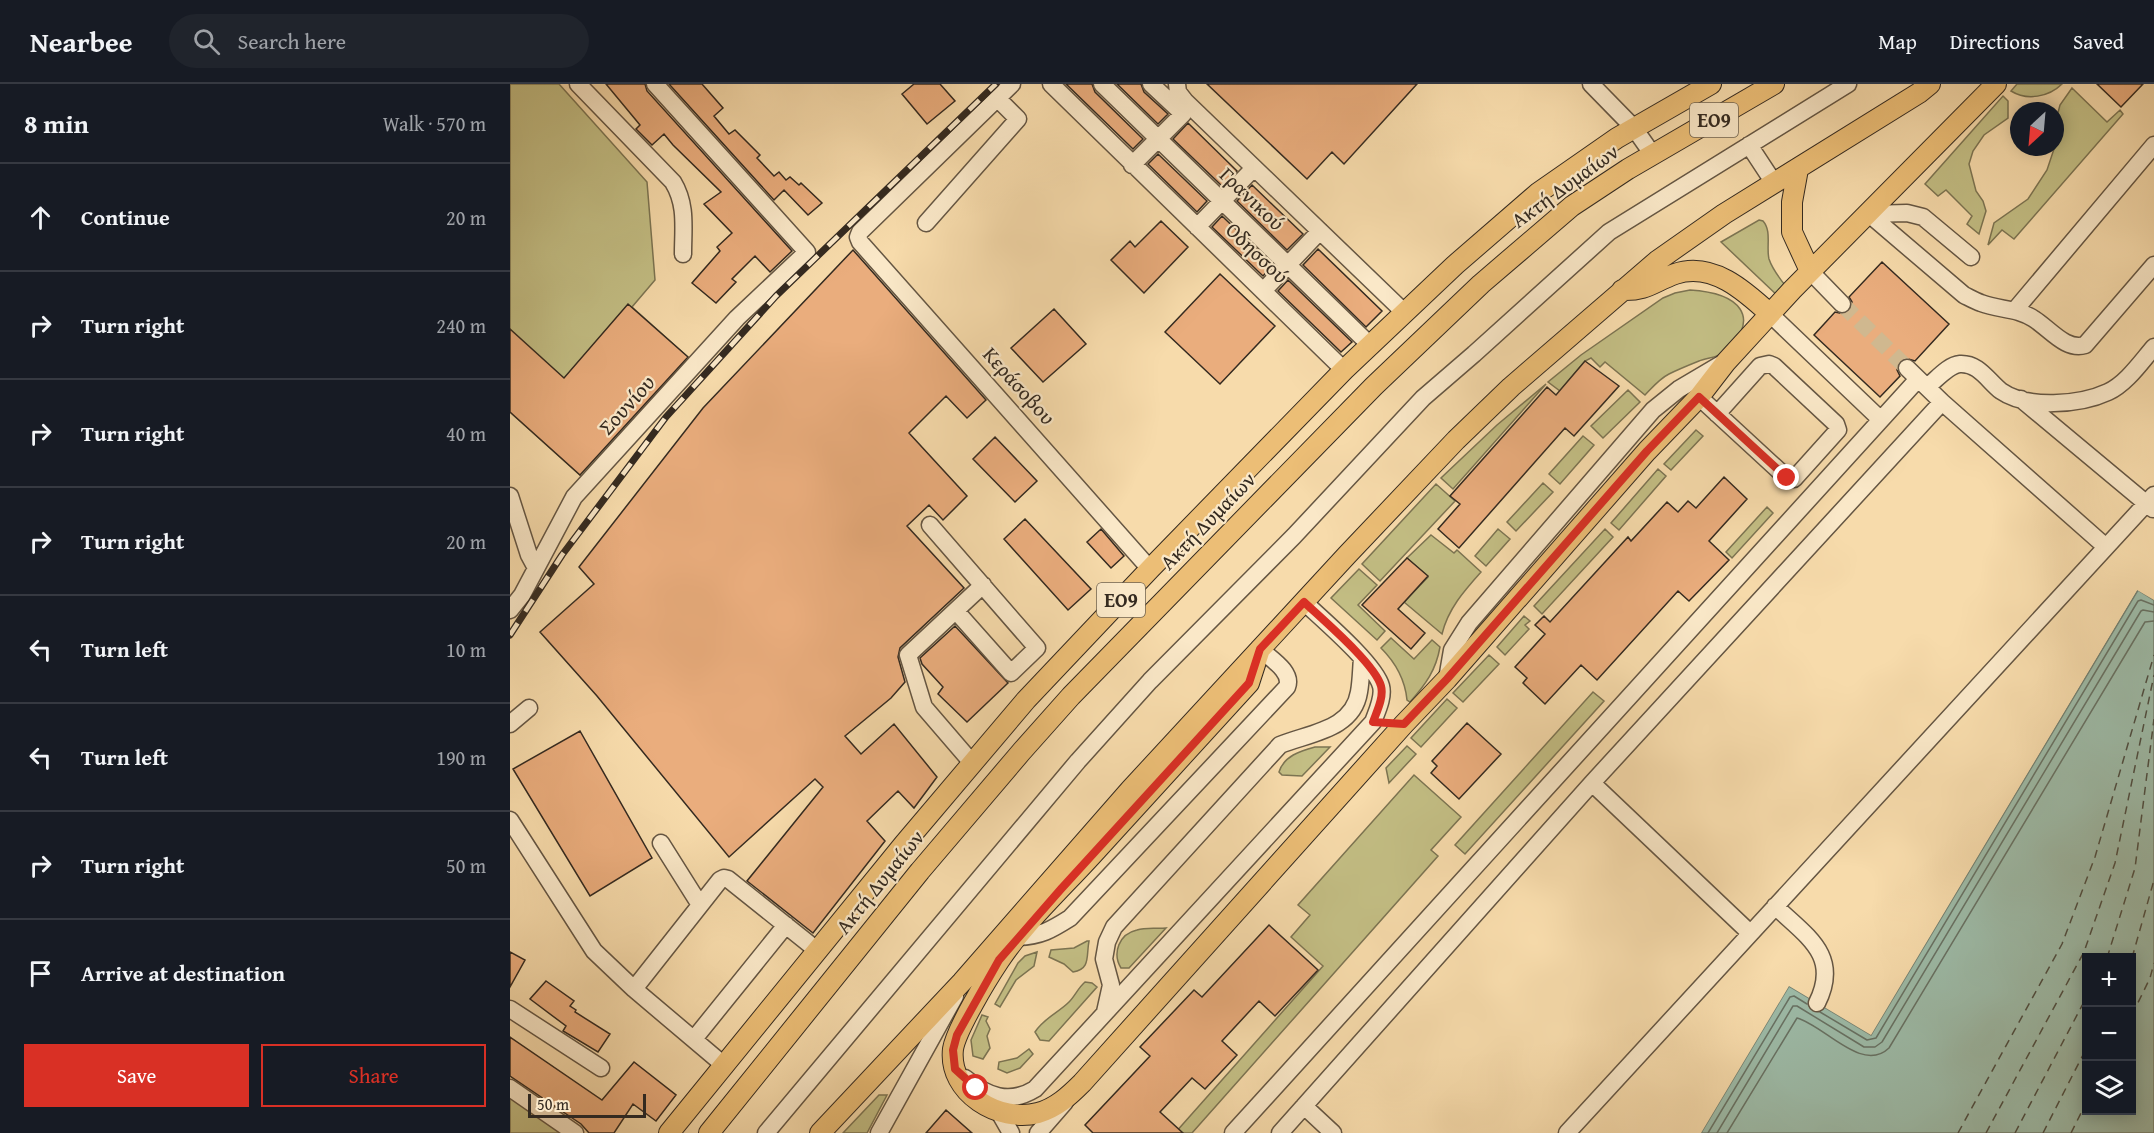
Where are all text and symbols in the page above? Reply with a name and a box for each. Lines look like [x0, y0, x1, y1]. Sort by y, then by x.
search box [169, 14, 589, 68]
text: Nearbee [30, 21, 133, 62]
icon: search [190, 25, 223, 58]
text: Search here [238, 25, 346, 57]
text: Map [1878, 26, 1917, 57]
text: Directions [1950, 26, 2040, 57]
text: Saved [2073, 26, 2124, 57]
north arrow [2010, 102, 2064, 156]
road number: ΕΟ9 [1690, 103, 1738, 137]
text: 8 min [24, 104, 89, 143]
text: Walk · 570 m [383, 109, 486, 138]
street label: Ακτή Δυμαίων [1504, 136, 1625, 235]
street label: Γρανικού [1213, 160, 1292, 238]
icon: ahead [24, 201, 57, 234]
text: Continue [81, 201, 170, 233]
text: 20 m [446, 203, 486, 232]
street label: Οδησσού [1219, 215, 1296, 291]
icon: right [24, 309, 57, 342]
text: Turn right [81, 309, 184, 341]
text: 240 m [436, 311, 486, 340]
street label: Κεράσοβου [976, 340, 1063, 432]
street label: Σουνίου [591, 368, 662, 442]
icon: right [24, 417, 57, 450]
text: Turn right [81, 417, 184, 449]
text: 40 m [446, 419, 486, 448]
street label: Ακτή Δυμαίων [1153, 464, 1263, 577]
route end [1773, 464, 1799, 490]
icon: right [24, 525, 57, 558]
text: Turn right [81, 525, 184, 557]
text: 20 m [446, 527, 486, 556]
road number: ΕΟ9 [1097, 583, 1145, 617]
icon: left [24, 633, 57, 666]
text: Turn left [81, 633, 168, 665]
text: 10 m [446, 635, 486, 664]
icon: left [24, 741, 57, 774]
text: Turn left [81, 741, 168, 773]
text: 190 m [436, 743, 486, 772]
street label: Ακτή Δυμαίων [828, 823, 932, 941]
icon: right [24, 849, 57, 882]
text: Turn right [81, 849, 184, 881]
text: 50 m [446, 851, 486, 880]
map controls [2082, 953, 2136, 1115]
button: + [2082, 953, 2136, 1007]
icon: arrive [24, 957, 57, 990]
text: Arrive at destination [81, 957, 285, 989]
button: − [2082, 1007, 2136, 1061]
button: Save [24, 1044, 249, 1107]
button: Share [261, 1044, 486, 1107]
button: layers [2082, 1061, 2136, 1115]
route start [962, 1074, 988, 1100]
scale bar [528, 1091, 646, 1118]
text: 50 m [537, 1092, 569, 1116]

